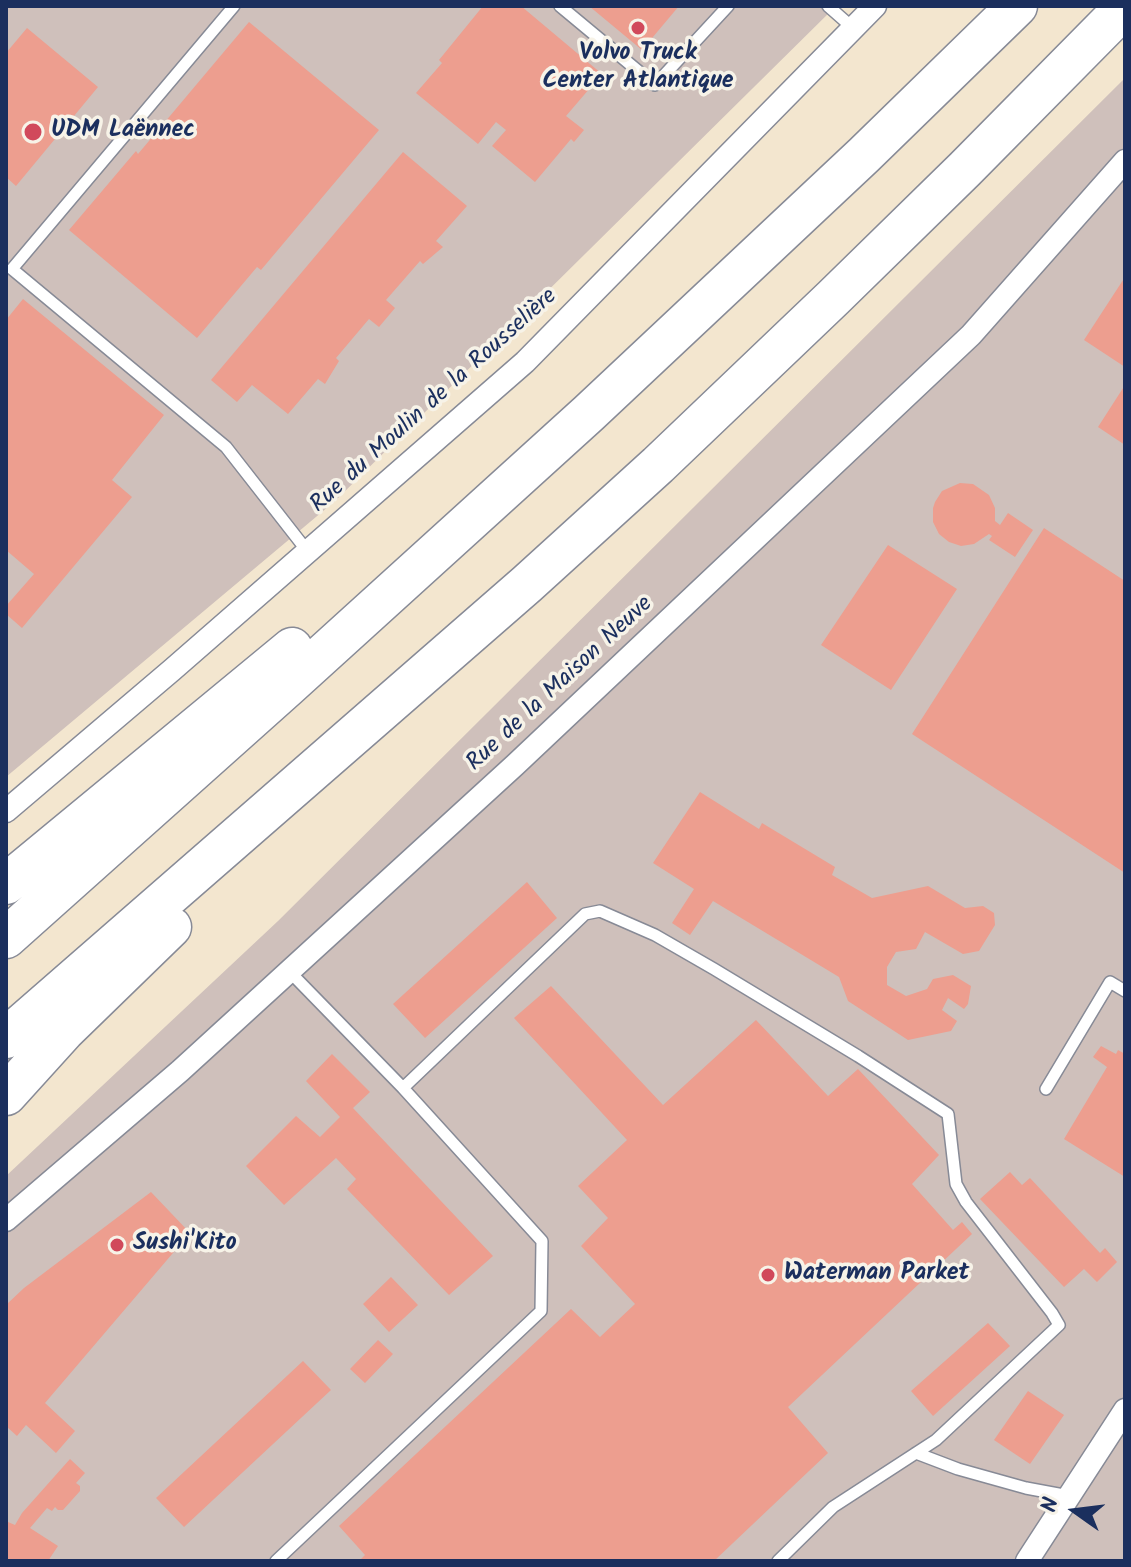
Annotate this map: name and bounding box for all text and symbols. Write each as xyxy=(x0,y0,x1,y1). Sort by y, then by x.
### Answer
marker: Volvo Truck Center Atlantique xyxy=(629,19,647,37)
place label: Volvo Truck Center Atlantique xyxy=(542,41,734,97)
place label: UDM Laënnec xyxy=(51,118,195,146)
marker: UDM Laënnec xyxy=(22,121,44,143)
street label: Rue du Moulin de la Rousselière xyxy=(306,284,564,520)
street label: Rue de la Maison Neuve xyxy=(462,591,660,779)
place label: Sushi'Kito xyxy=(133,1231,237,1259)
marker: Sushi'Kito xyxy=(108,1236,126,1254)
place label: Waterman Parket xyxy=(784,1261,969,1289)
marker: Waterman Parket xyxy=(759,1266,777,1284)
north arrow xyxy=(1035,1471,1115,1551)
text: N xyxy=(1033,1494,1070,1516)

